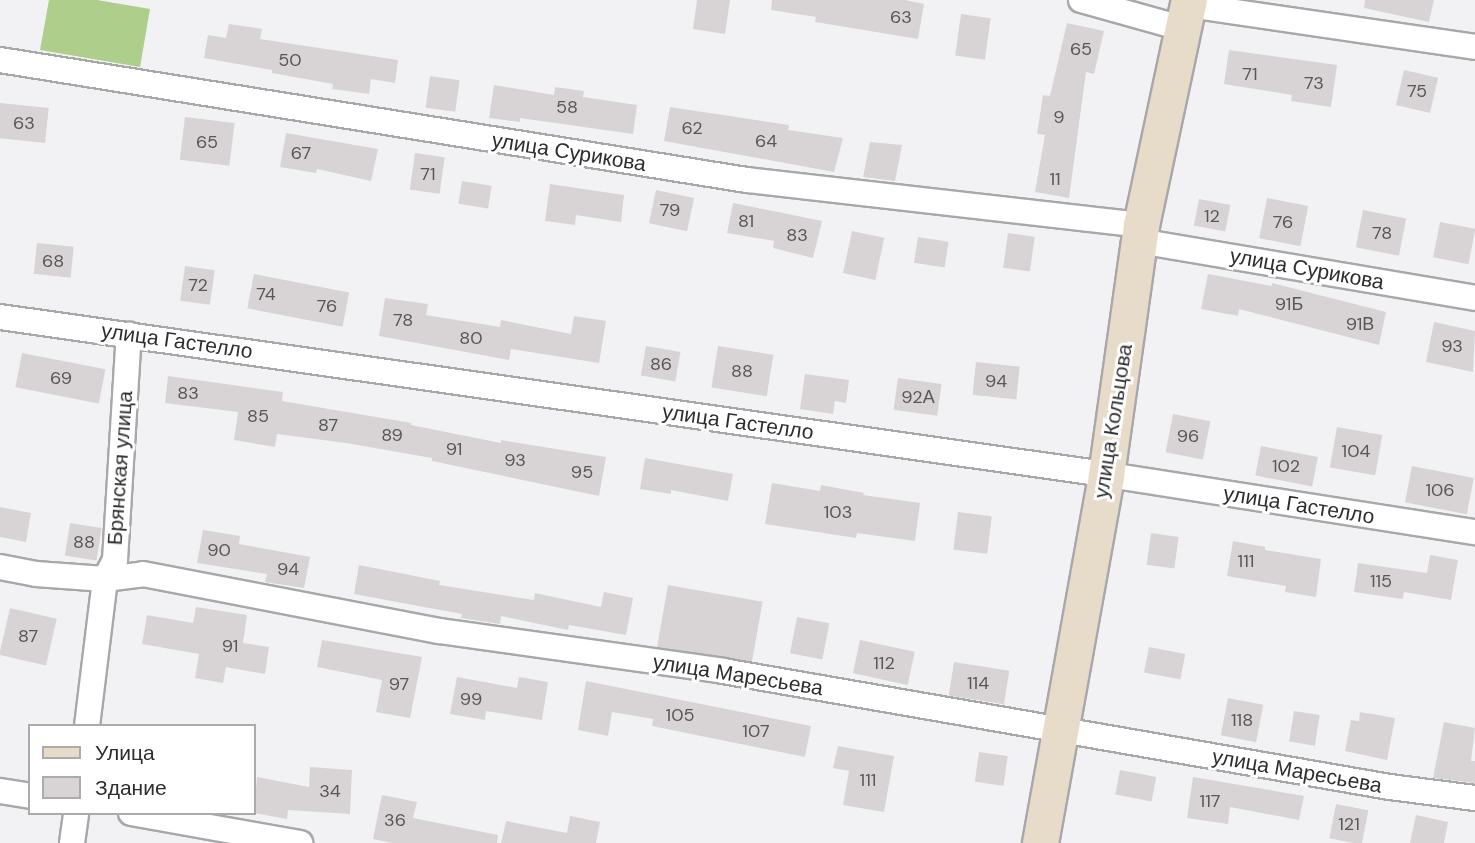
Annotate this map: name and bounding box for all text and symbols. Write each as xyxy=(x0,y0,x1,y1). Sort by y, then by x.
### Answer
house number: 63 xyxy=(890,6,912,28)
house number: 65 xyxy=(1070,38,1092,60)
house number: 50 xyxy=(278,49,302,71)
house number: 71 xyxy=(1242,63,1258,85)
house number: 73 xyxy=(1304,72,1324,94)
house number: 75 xyxy=(1407,80,1427,102)
house number: 58 xyxy=(556,96,578,118)
house number: 9 xyxy=(1053,106,1065,128)
house number: 63 xyxy=(13,112,35,134)
house number: 62 xyxy=(681,117,703,139)
street label: улица Сурикова xyxy=(490,127,648,177)
house number: 64 xyxy=(755,130,777,152)
house number: 65 xyxy=(196,131,218,153)
house number: 67 xyxy=(291,142,311,164)
house number: 71 xyxy=(420,163,436,185)
house number: 11 xyxy=(1049,168,1061,190)
house number: 79 xyxy=(660,199,680,221)
house number: 12 xyxy=(1204,205,1220,227)
house number: 81 xyxy=(738,210,754,232)
house number: 76 xyxy=(1273,211,1293,233)
house number: 78 xyxy=(1372,222,1392,244)
house number: 83 xyxy=(786,224,808,246)
street label: улица Сурикова xyxy=(1228,243,1386,295)
house number: 68 xyxy=(42,250,64,272)
house number: 72 xyxy=(188,274,208,296)
house number: 74 xyxy=(256,283,276,305)
house number: 91Б xyxy=(1275,293,1303,315)
house number: 76 xyxy=(317,295,337,317)
house number: 78 xyxy=(393,309,413,331)
house number: 91В xyxy=(1346,313,1374,335)
street label: улица Гастелло xyxy=(100,318,254,364)
house number: 80 xyxy=(459,327,483,349)
house number: 93 xyxy=(1441,335,1463,357)
street label: улица Кольцова xyxy=(1088,342,1138,500)
house number: 86 xyxy=(650,353,672,375)
house number: 88 xyxy=(731,360,753,382)
house number: 69 xyxy=(50,367,72,389)
house number: 94 xyxy=(985,370,1007,392)
house number: 83 xyxy=(177,382,199,404)
house number: 92А xyxy=(901,386,935,408)
street label: Брянская улица xyxy=(102,390,138,546)
street label: улица Гастелло xyxy=(661,399,815,445)
house number: 85 xyxy=(247,405,269,427)
house number: 87 xyxy=(318,414,338,436)
house number: 89 xyxy=(381,424,403,446)
house number: 96 xyxy=(1177,425,1199,447)
house number: 91 xyxy=(446,438,462,460)
house number: 104 xyxy=(1342,440,1370,462)
house number: 93 xyxy=(504,449,526,471)
house number: 102 xyxy=(1272,455,1300,477)
house number: 95 xyxy=(571,461,593,483)
house number: 106 xyxy=(1425,479,1455,501)
street label: улица Гастелло xyxy=(1222,481,1376,529)
house number: 103 xyxy=(824,501,852,523)
house number: 88 xyxy=(73,531,95,553)
house number: 90 xyxy=(207,539,231,561)
house number: 111 xyxy=(1238,550,1254,572)
house number: 94 xyxy=(277,558,299,580)
house number: 115 xyxy=(1370,570,1392,592)
house number: 87 xyxy=(18,625,38,647)
house number: 91 xyxy=(222,635,238,657)
street label: улица Маресьева xyxy=(651,649,825,701)
house number: 112 xyxy=(873,652,895,674)
house number: 114 xyxy=(967,672,989,694)
house number: 97 xyxy=(389,673,409,695)
house number: 99 xyxy=(460,688,482,710)
house number: 105 xyxy=(666,704,694,726)
house number: 118 xyxy=(1231,709,1253,731)
house number: 107 xyxy=(742,720,770,742)
legend xyxy=(28,724,256,815)
text: Улица xyxy=(95,739,155,767)
street label: улица Маресьева xyxy=(1210,744,1384,798)
house number: 111 xyxy=(860,769,876,791)
text: Здание xyxy=(95,774,167,802)
house number: 34 xyxy=(319,780,341,802)
house number: 117 xyxy=(1200,790,1220,812)
house number: 36 xyxy=(384,809,406,831)
house number: 121 xyxy=(1338,813,1360,835)

